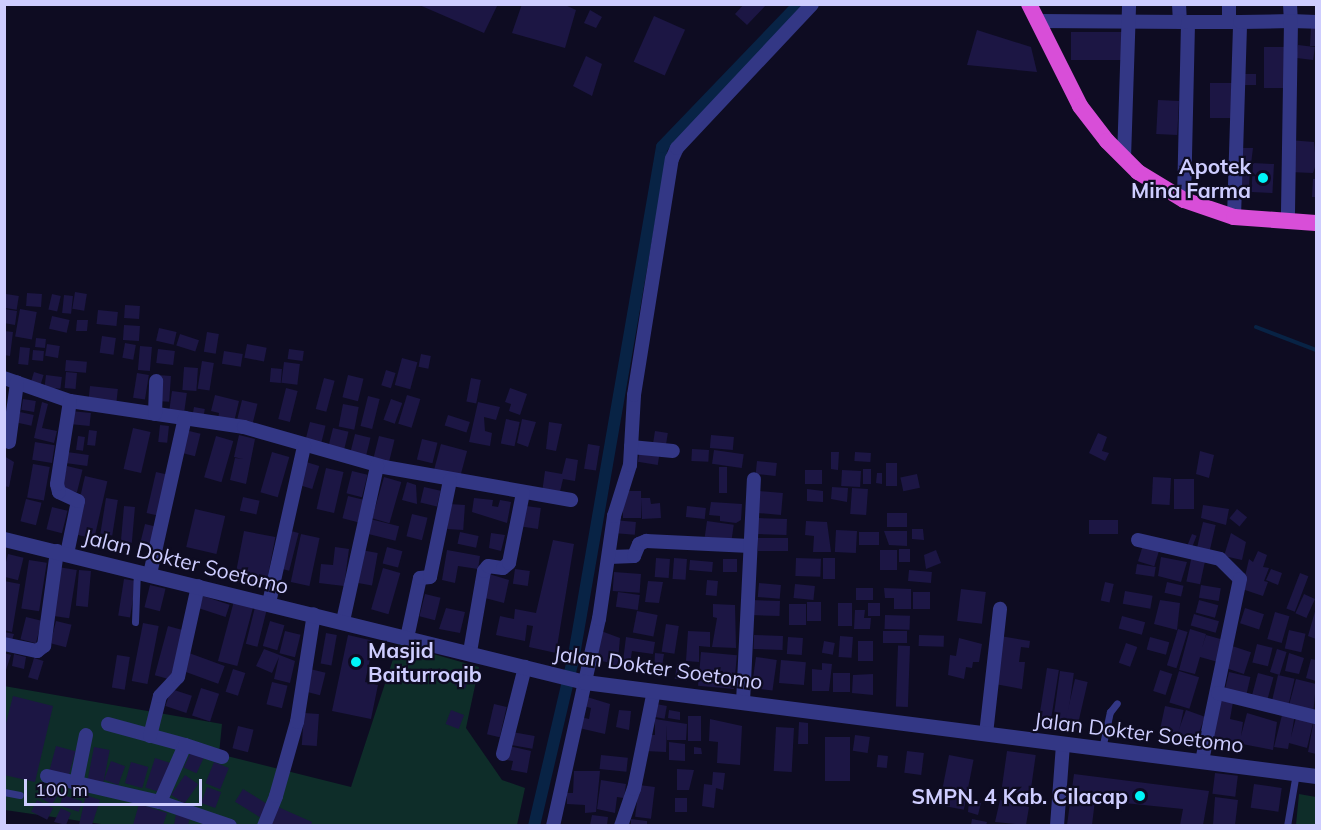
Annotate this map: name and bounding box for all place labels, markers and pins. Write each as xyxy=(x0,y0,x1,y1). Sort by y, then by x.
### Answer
place label: Apotek Mina Farma xyxy=(1131,153,1251,203)
marker: Apotek Mina Farma xyxy=(1256,171,1270,185)
place label: Masjid Baiturroqib xyxy=(368,637,482,687)
marker: Masjid Baiturroqib xyxy=(349,655,363,669)
place label: SMPN. 4 Kab. Cilacap xyxy=(911,783,1128,809)
marker: SMPN. 4 Kab. Cilacap xyxy=(1133,789,1147,803)

